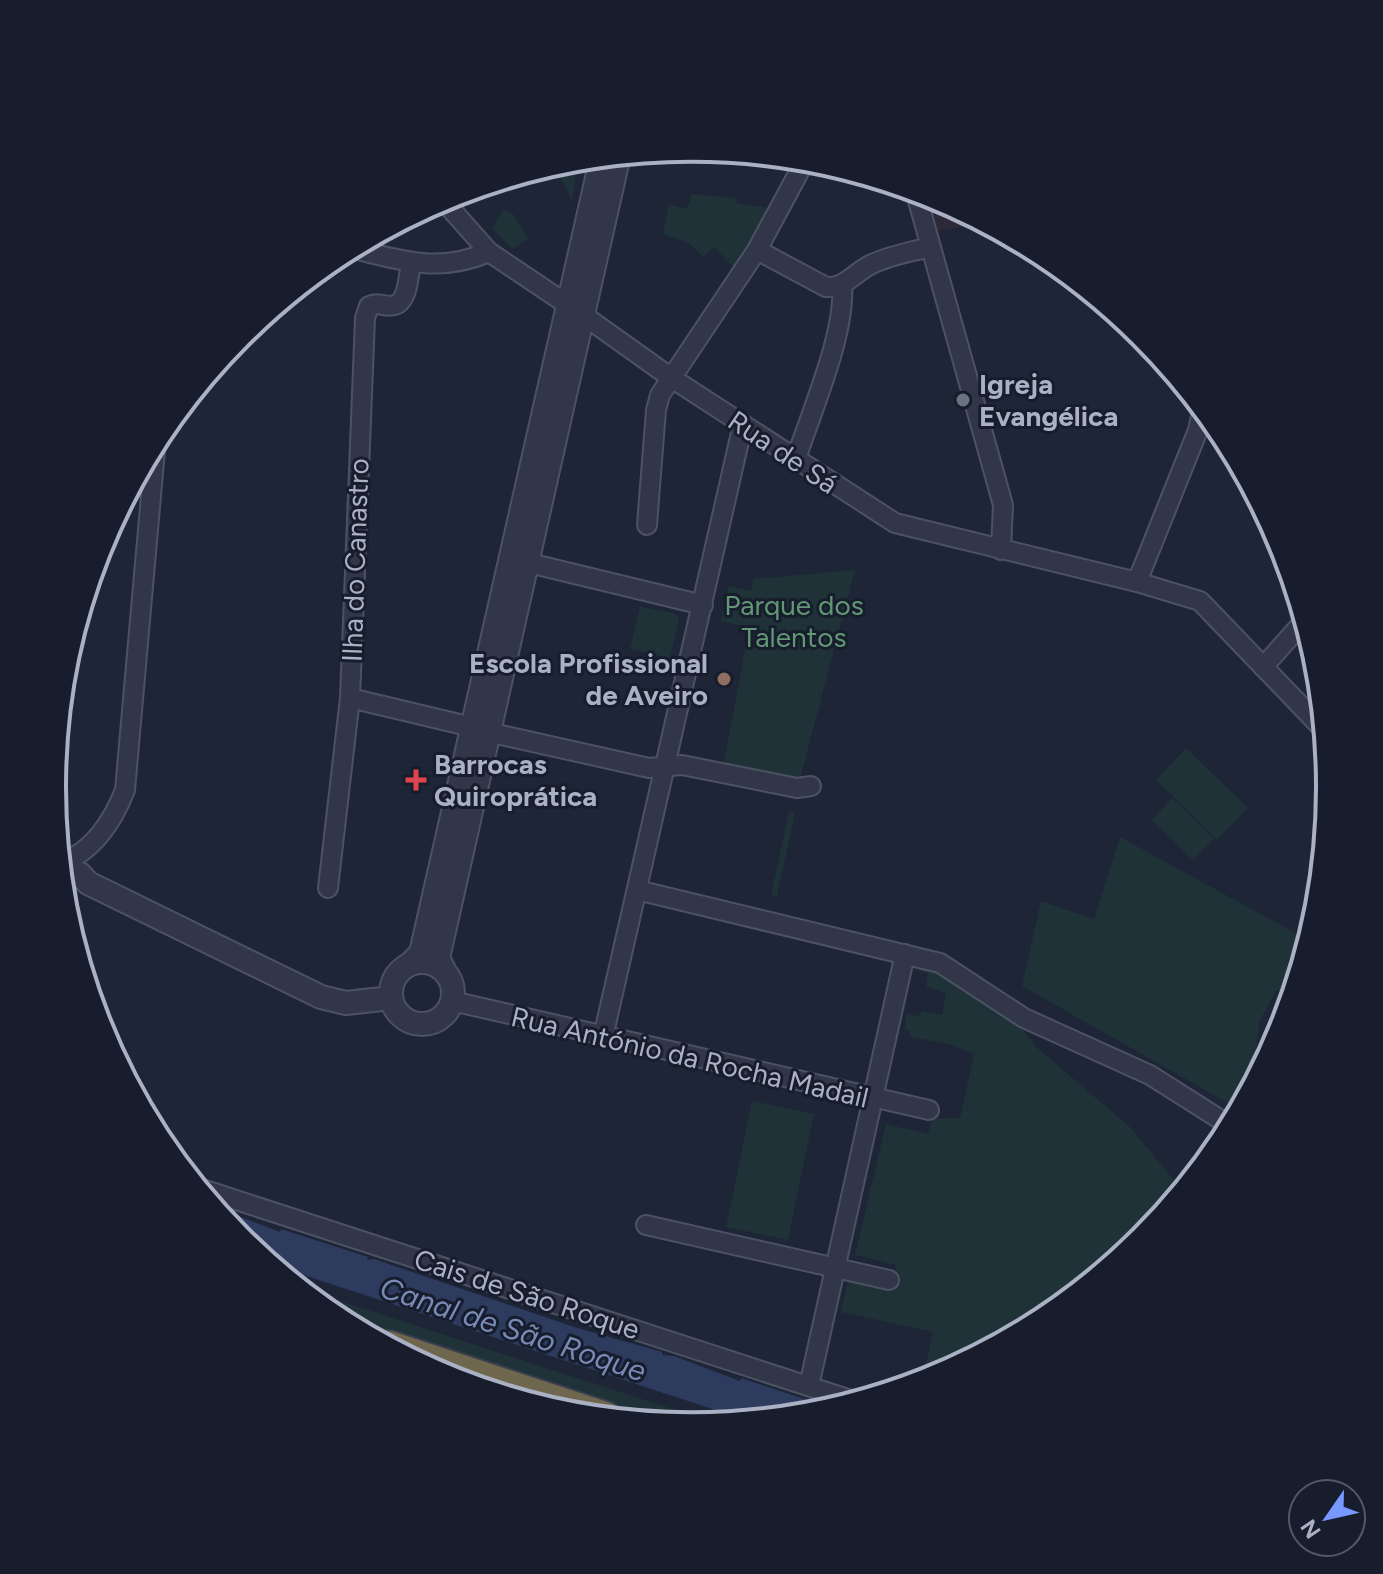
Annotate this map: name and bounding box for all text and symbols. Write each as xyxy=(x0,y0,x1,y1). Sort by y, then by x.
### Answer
place label: Igreja Evangélica xyxy=(979,367,1118,433)
marker: Igreja Evangélica xyxy=(954,391,972,409)
street label: Rua de Sá xyxy=(722,403,844,501)
street label: Ilha do Canastro xyxy=(334,458,376,662)
park label: Parque dos Talentos xyxy=(724,588,864,654)
place label: Escola Profissional de Aveiro xyxy=(469,646,708,712)
marker: Escola Profissional de Aveiro xyxy=(715,670,733,688)
place label: Barrocas Quiroprática xyxy=(434,747,597,813)
marker: Barrocas Quiroprática xyxy=(405,769,427,791)
street label: Rua António da Rocha Madail xyxy=(508,999,872,1115)
street label: Cais de São Roque xyxy=(410,1242,644,1346)
water label: Canal de São Roque xyxy=(376,1269,650,1389)
north arrow xyxy=(1287,1478,1367,1558)
text: N xyxy=(1295,1514,1327,1544)

